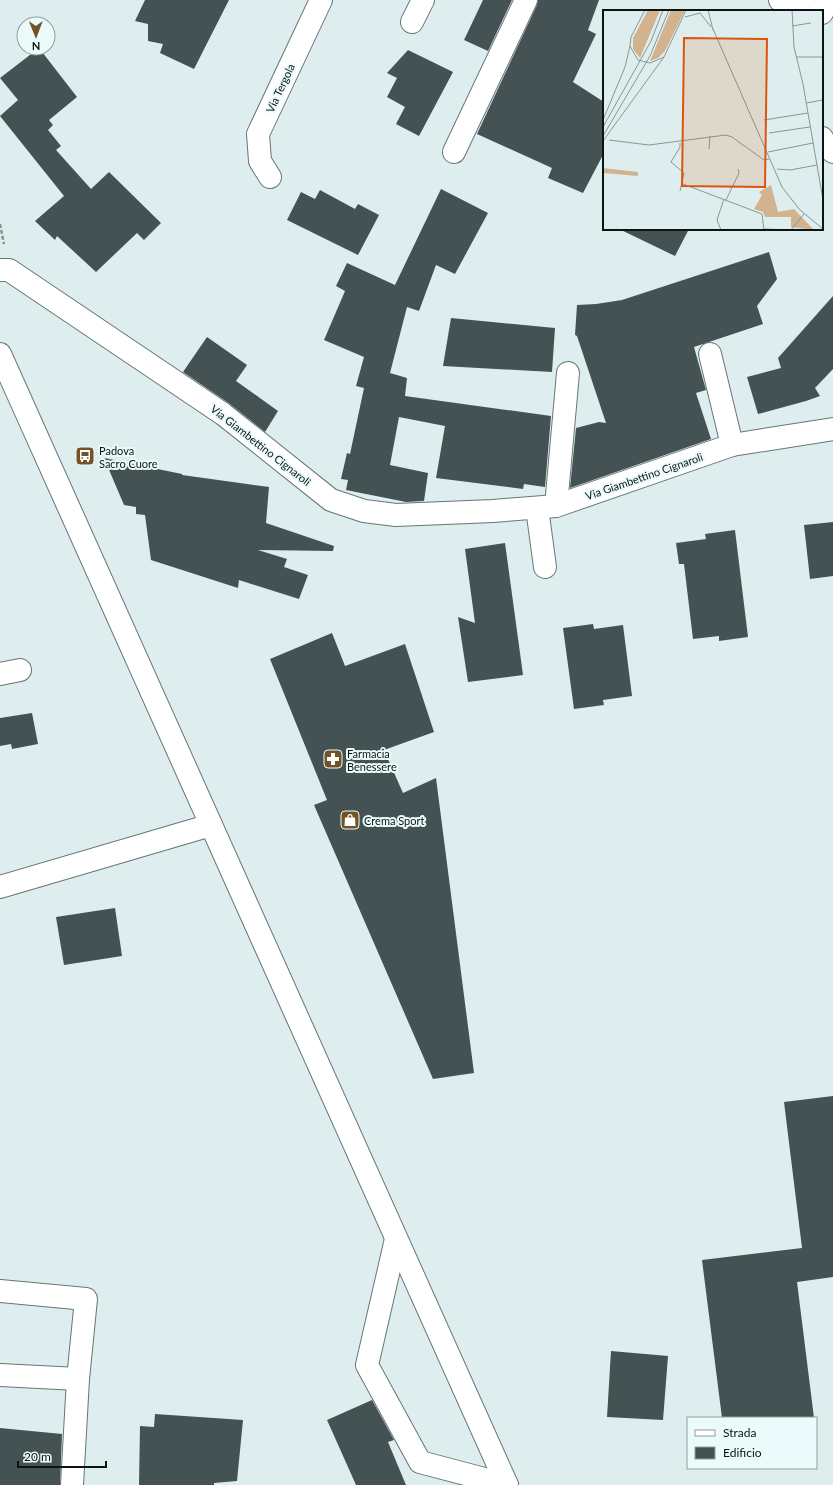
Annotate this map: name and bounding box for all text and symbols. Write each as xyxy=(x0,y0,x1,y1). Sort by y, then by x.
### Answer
inset map xyxy=(603,10,823,230)
north arrow xyxy=(16,16,56,56)
text: N xyxy=(32,40,41,53)
street label: Via Tergola xyxy=(263,61,297,115)
street label: Via Giambettino Cignaroli xyxy=(208,402,314,488)
place label: Padova Sacro Cuore xyxy=(99,444,158,470)
bus stop icon: Padova Sacro Cuore xyxy=(74,445,96,467)
street label: Via Giambettino Cignaroli xyxy=(584,450,705,502)
place label: Farmacia Benessere xyxy=(347,747,397,773)
pharmacy icon: Farmacia Benessere xyxy=(322,748,344,770)
shop icon: Crema Sport xyxy=(339,809,361,831)
place label: Crema Sport xyxy=(364,814,424,827)
legend xyxy=(687,1417,817,1469)
text: Strada xyxy=(723,1425,756,1440)
scale bar xyxy=(18,1443,106,1469)
text: Edificio xyxy=(723,1445,762,1460)
text: 20 m xyxy=(24,1449,51,1464)

